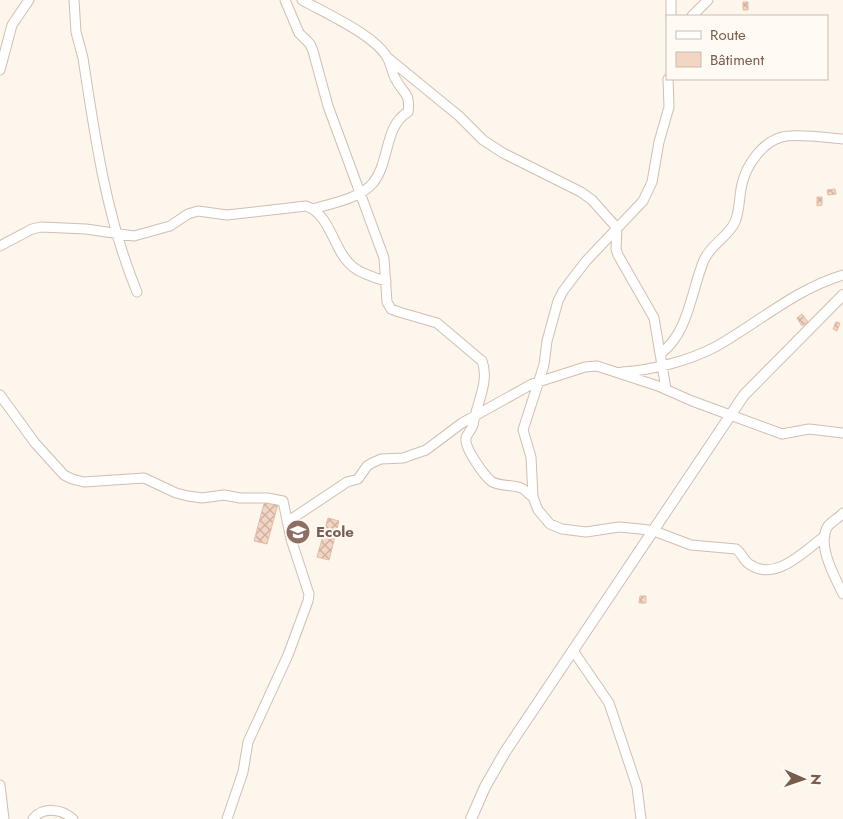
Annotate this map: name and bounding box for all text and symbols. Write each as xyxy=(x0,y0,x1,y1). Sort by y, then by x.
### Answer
legend xyxy=(666,15,828,80)
text: Route xyxy=(710,24,746,46)
text: Bâtiment xyxy=(710,49,764,71)
school or university icon: Ecole xyxy=(285,519,311,545)
place label: Ecole xyxy=(316,521,354,543)
north arrow xyxy=(778,754,828,804)
text: N xyxy=(806,774,826,785)

